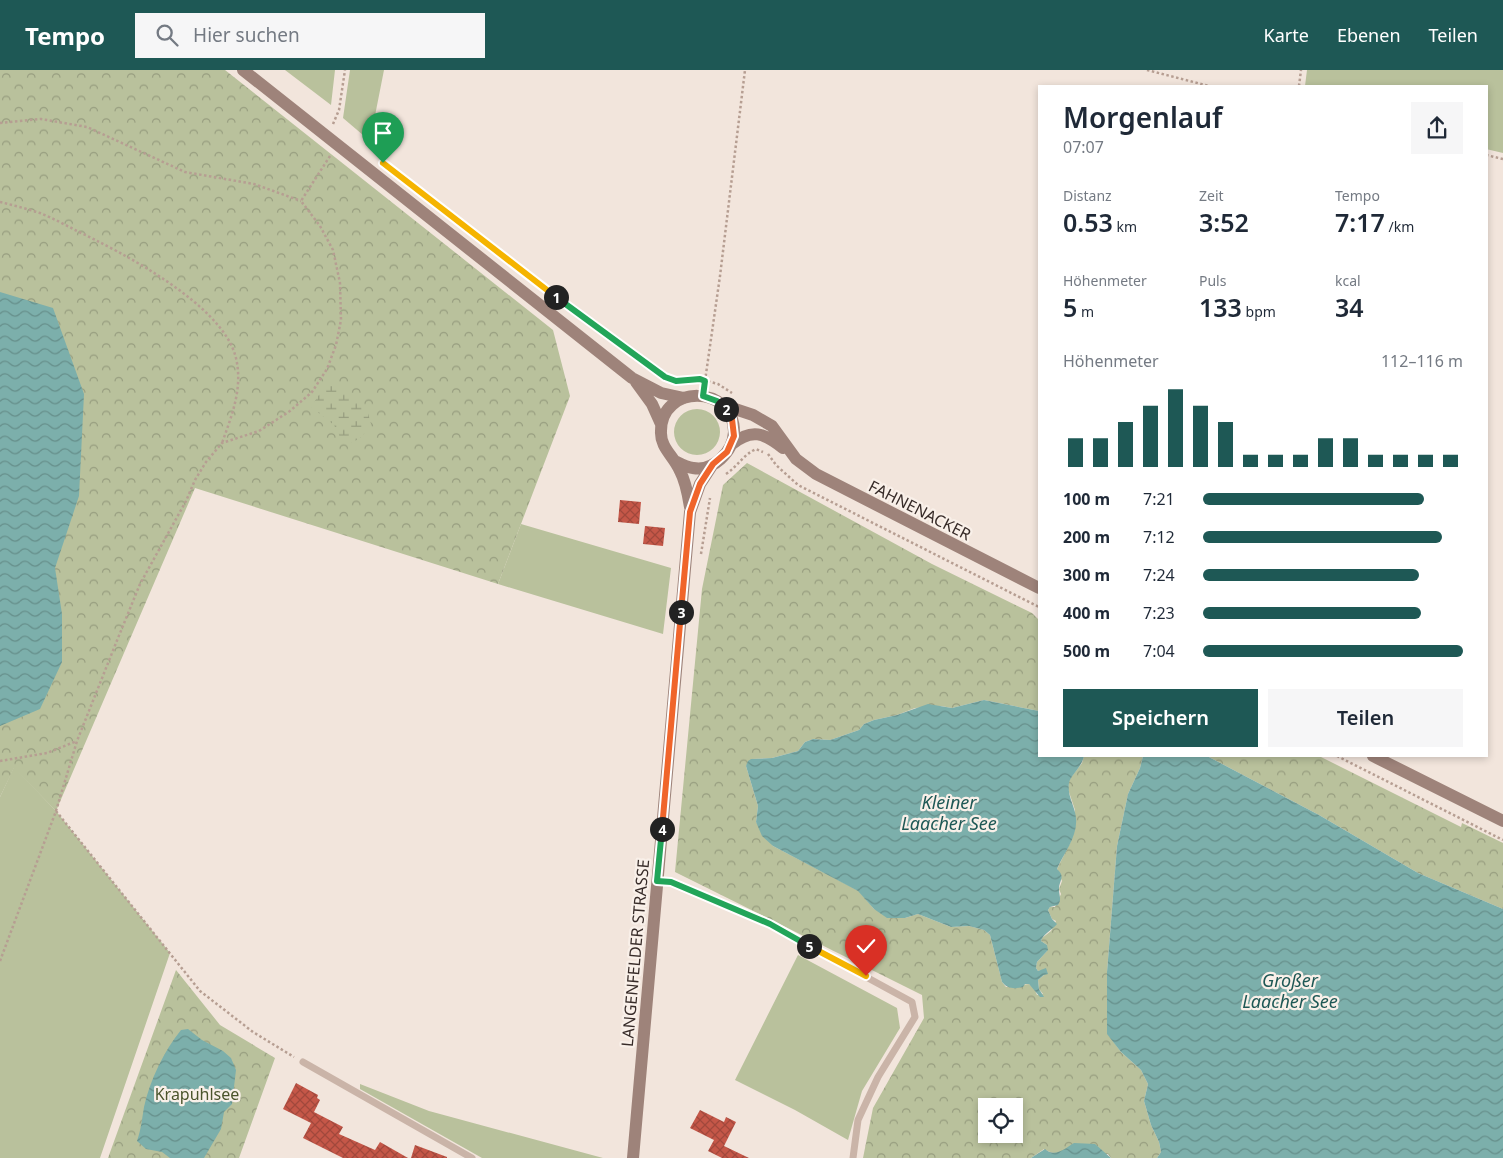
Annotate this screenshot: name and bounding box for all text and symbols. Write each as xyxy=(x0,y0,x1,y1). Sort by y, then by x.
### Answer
search box xyxy=(135,13,485,58)
text: Tempo xyxy=(25,19,105,52)
icon: search xyxy=(153,21,181,49)
text: Hier suchen xyxy=(193,22,300,48)
text: Karte xyxy=(1264,23,1309,47)
text: Ebenen xyxy=(1337,23,1401,47)
text: Teilen xyxy=(1429,23,1478,47)
text: Morgenlauf xyxy=(1063,98,1223,136)
button: share xyxy=(1411,102,1463,154)
pin xyxy=(362,112,404,163)
icon: arrive xyxy=(369,119,397,147)
text: 07:07 xyxy=(1063,136,1104,158)
text: Distanz xyxy=(1063,186,1112,205)
text: Zeit xyxy=(1199,186,1224,205)
text: Tempo xyxy=(1335,186,1380,205)
text: 0.53 xyxy=(1063,205,1113,239)
text: 3:52 xyxy=(1199,205,1249,239)
text: 7:17 xyxy=(1335,205,1385,239)
text: km xyxy=(1113,217,1137,236)
text: /km xyxy=(1385,217,1414,236)
text: Höhenmeter xyxy=(1063,271,1147,290)
text: Puls xyxy=(1199,271,1226,290)
text: kcal xyxy=(1335,271,1361,290)
pin: 1 xyxy=(544,284,568,310)
text: 1 xyxy=(552,288,561,307)
text: 5 xyxy=(1063,290,1077,324)
text: 133 xyxy=(1199,290,1242,324)
text: 34 xyxy=(1335,290,1364,324)
text: m xyxy=(1077,302,1094,321)
text: bpm xyxy=(1242,302,1276,321)
text: Höhenmeter xyxy=(1063,350,1159,372)
text: 112–116 m xyxy=(1381,350,1463,372)
pin: 2 xyxy=(714,396,738,422)
text: 2 xyxy=(722,400,731,419)
street label: FAHNENACKER xyxy=(865,475,975,545)
text: 100 m xyxy=(1063,488,1110,510)
text: 7:21 xyxy=(1143,488,1175,510)
text: 200 m xyxy=(1063,526,1110,548)
text: 7:12 xyxy=(1143,526,1175,548)
text: 300 m xyxy=(1063,564,1110,586)
text: 7:24 xyxy=(1143,564,1175,586)
pin: 3 xyxy=(668,600,694,624)
text: 400 m xyxy=(1063,602,1110,624)
text: 7:23 xyxy=(1143,602,1175,624)
text: 3 xyxy=(677,603,686,622)
text: 500 m xyxy=(1063,640,1110,662)
text: 7:04 xyxy=(1143,640,1175,662)
button: Speichern xyxy=(1063,689,1258,747)
button: Teilen xyxy=(1268,689,1463,747)
water label: Kleiner Laacher See xyxy=(901,790,997,835)
pin: 4 xyxy=(650,816,674,842)
text: 4 xyxy=(658,820,667,839)
street label: LANGENFELDER STRASSE xyxy=(616,858,654,1048)
pin xyxy=(845,925,887,976)
icon: check xyxy=(852,932,880,960)
pin: 5 xyxy=(796,934,822,958)
text: 5 xyxy=(805,937,814,956)
water label: Großer Laacher See xyxy=(1242,968,1338,1013)
park label: Krapuhlsee xyxy=(155,1083,239,1105)
map controls xyxy=(978,1098,1023,1143)
button: locate xyxy=(978,1098,1023,1143)

